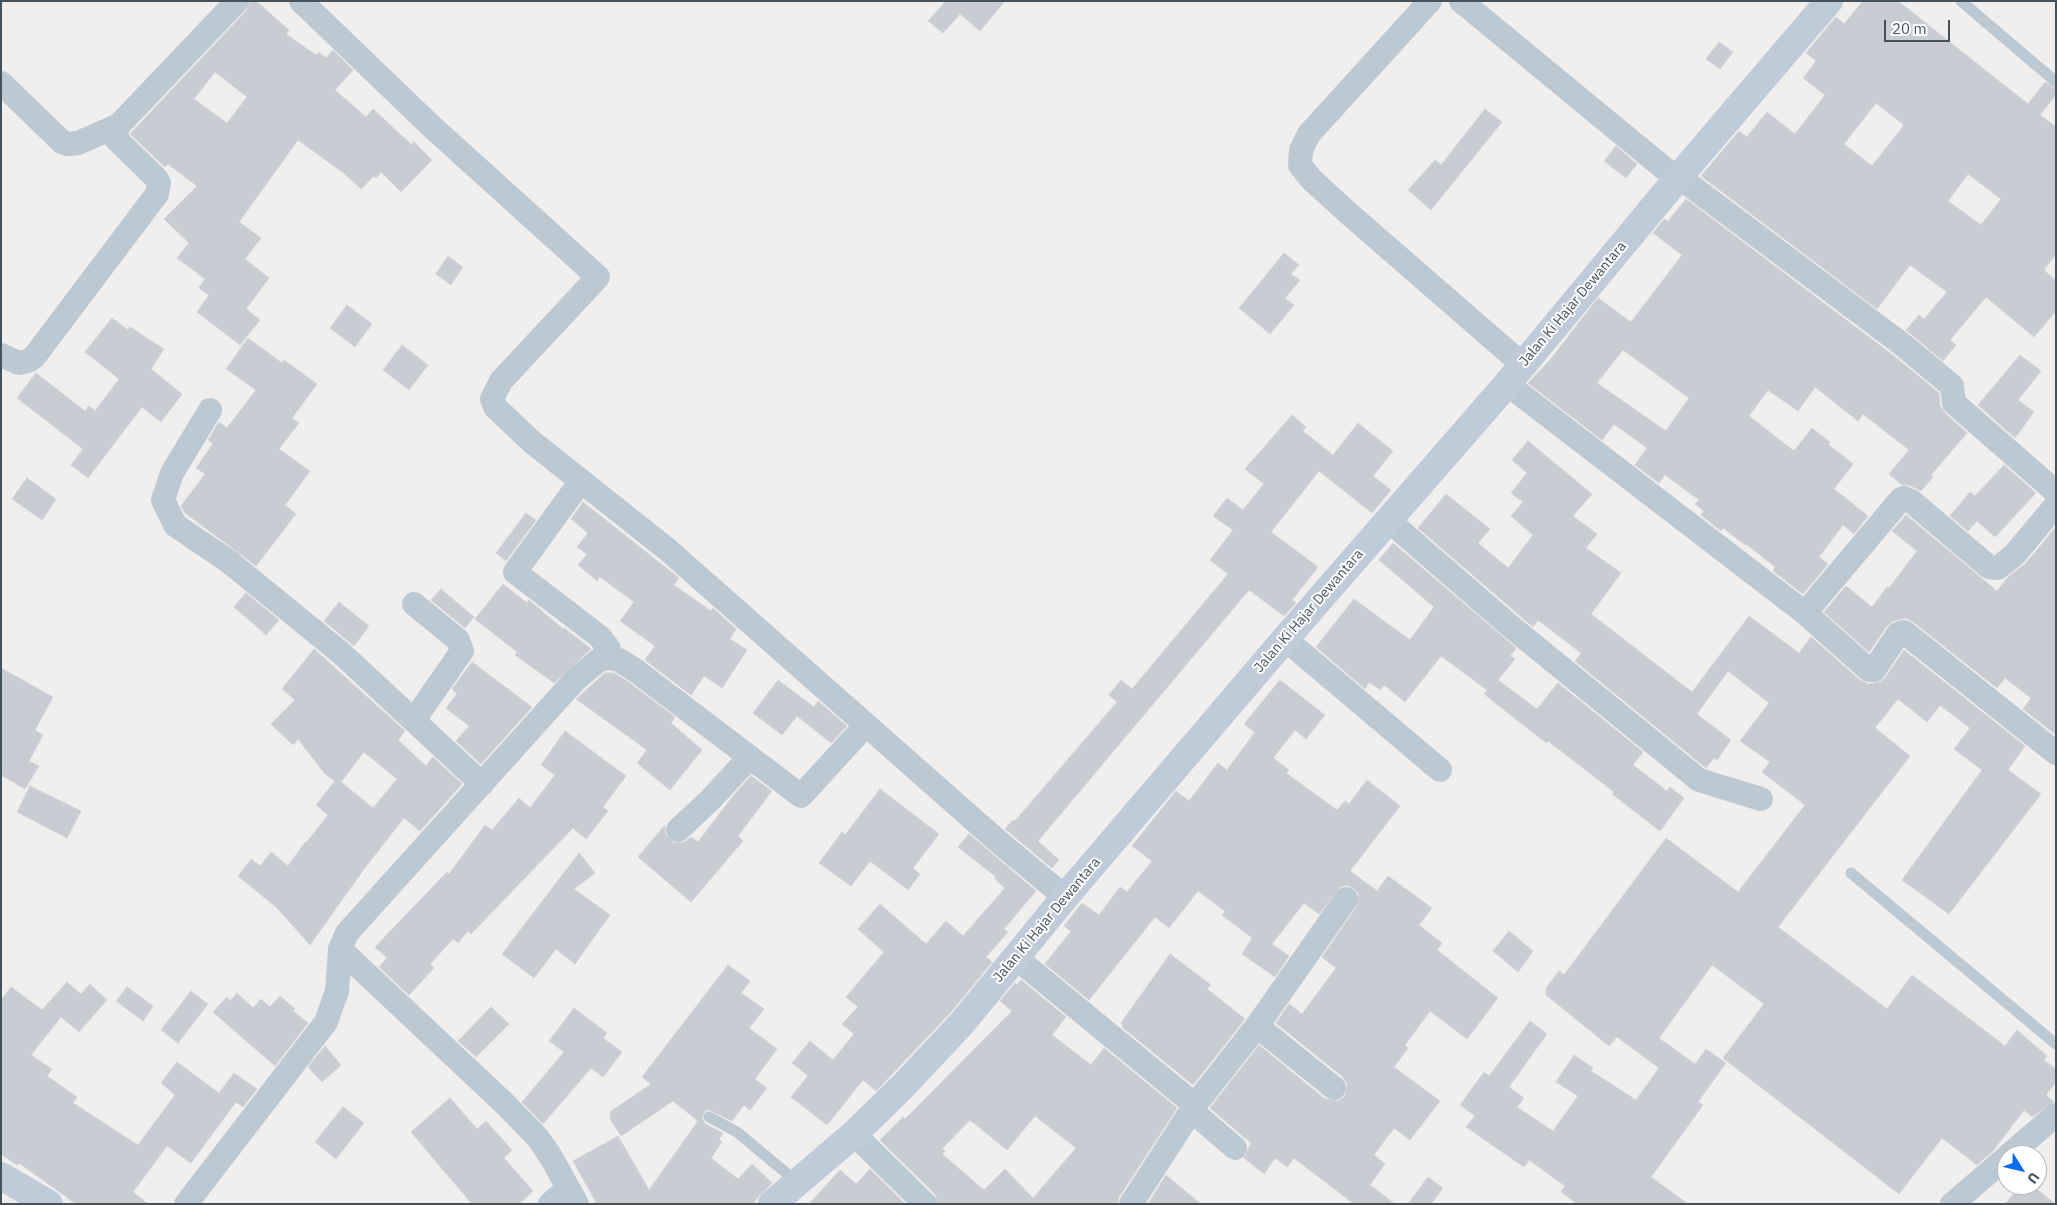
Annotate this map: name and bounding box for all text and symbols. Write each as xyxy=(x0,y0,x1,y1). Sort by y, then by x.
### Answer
scale bar xyxy=(1887,10,1953,42)
text: 20 m xyxy=(1892,19,1927,38)
street label: Jalan Ki Hajar Dewantara xyxy=(1516,238,1630,370)
street label: Jalan Ki Hajar Dewantara xyxy=(1251,546,1367,676)
street label: Jalan Ki Hajar Dewantara xyxy=(990,854,1104,986)
north arrow xyxy=(1997,1145,2047,1195)
text: U xyxy=(2023,1169,2043,1187)

